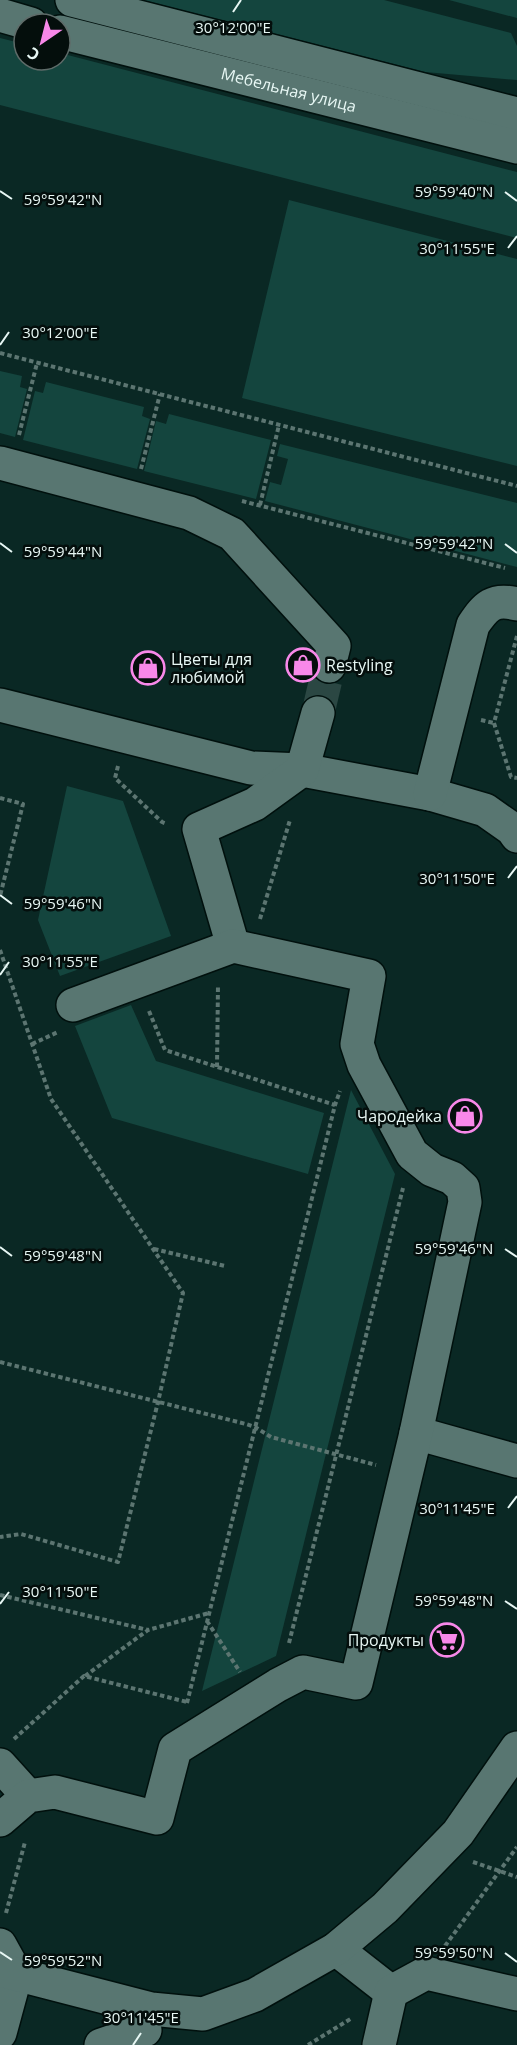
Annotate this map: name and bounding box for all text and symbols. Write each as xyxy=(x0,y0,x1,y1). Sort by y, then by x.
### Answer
north arrow xyxy=(12,12,72,72)
text: 30°12'00"E xyxy=(195,17,271,37)
text: С xyxy=(23,42,44,66)
street label: Мебельная улица xyxy=(219,62,359,117)
text: 59°59'40"N xyxy=(415,181,493,201)
text: 59°59'42"N xyxy=(24,189,102,209)
text: 30°11'55"E xyxy=(419,238,495,258)
text: 30°12'00"E xyxy=(22,322,98,342)
text: 59°59'42"N xyxy=(415,533,493,553)
text: 59°59'44"N xyxy=(24,541,102,561)
shop icon: Restyling xyxy=(285,647,321,683)
place label: Цветы для любимой xyxy=(171,648,252,688)
shop icon: Цветы для любимой xyxy=(130,650,166,686)
place label: Restyling xyxy=(326,654,393,676)
text: 30°11'50"E xyxy=(419,868,495,888)
text: 59°59'46"N xyxy=(24,893,102,913)
text: 30°11'55"E xyxy=(22,951,98,971)
shop icon: Чародейка xyxy=(447,1098,483,1134)
place label: Чародейка xyxy=(357,1105,442,1127)
text: 59°59'46"N xyxy=(415,1238,493,1258)
text: 59°59'48"N xyxy=(24,1245,102,1265)
text: 30°11'45"E xyxy=(419,1498,495,1518)
text: 30°11'50"E xyxy=(22,1581,98,1601)
text: 59°59'48"N xyxy=(415,1590,493,1610)
supermarket icon: Продукты xyxy=(429,1622,465,1658)
place label: Продукты xyxy=(348,1629,424,1651)
text: 59°59'50"N xyxy=(415,1942,493,1962)
text: 59°59'52"N xyxy=(24,1950,102,1970)
text: 30°11'45"E xyxy=(103,2007,179,2027)

